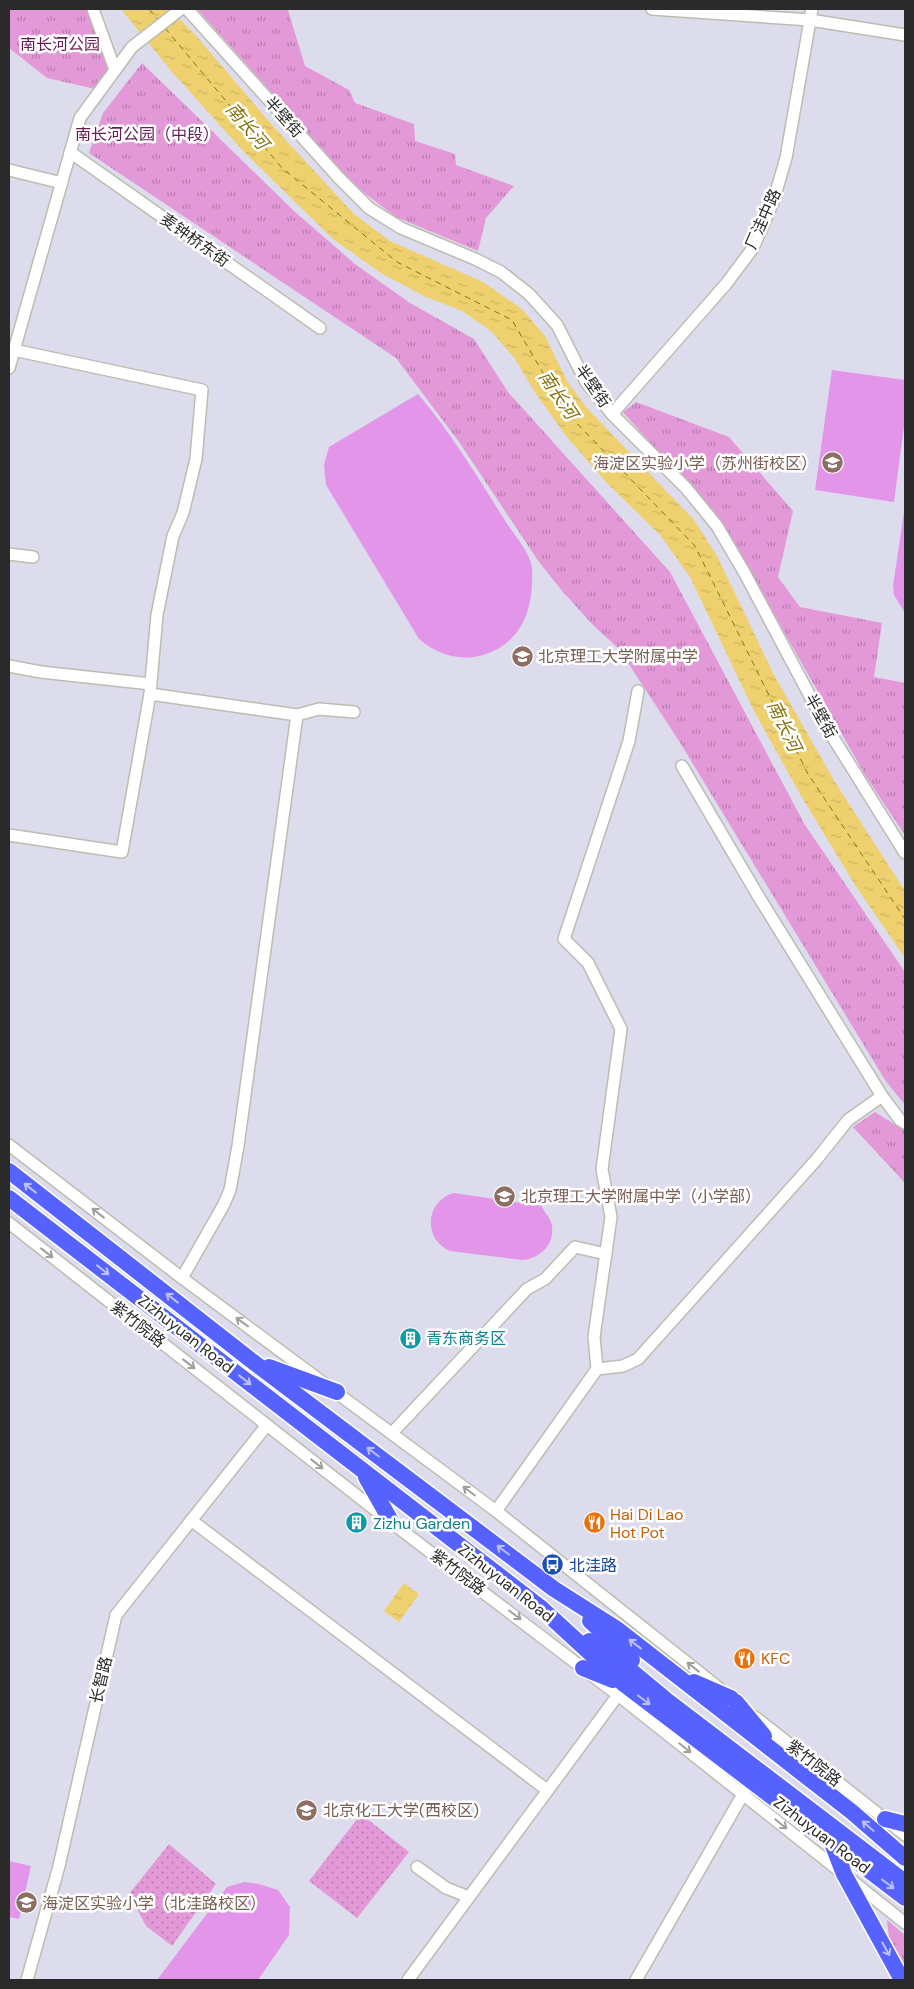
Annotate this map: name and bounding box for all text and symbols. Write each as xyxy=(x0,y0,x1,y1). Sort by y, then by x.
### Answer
park label: 南长河公园 xyxy=(20,34,100,55)
street label: 半壁街 xyxy=(260,92,308,142)
water label: 南长河 xyxy=(220,98,275,157)
park label: 南长河公园（中段） xyxy=(75,124,219,145)
street label: 厂洼中路 xyxy=(740,185,786,253)
street label: 麦钟桥东街 xyxy=(156,208,234,272)
street label: 半壁街 xyxy=(571,360,615,412)
water label: 南长河 xyxy=(533,366,585,427)
school or university icon: 海淀区实验小学（苏州街校区） xyxy=(821,451,845,475)
place label: 海淀区实验小学（苏州街校区） xyxy=(593,453,817,474)
school or university icon: 北京理工大学附属中学 xyxy=(510,644,534,668)
place label: 北京理工大学附属中学 xyxy=(538,646,698,667)
street label: 半壁街 xyxy=(800,690,842,742)
water label: 南长河 xyxy=(761,696,808,758)
one-way arrow xyxy=(23,1183,37,1193)
school or university icon: 北京理工大学附属中学（小学部） xyxy=(493,1184,517,1208)
place label: 北京理工大学附属中学（小学部） xyxy=(521,1186,761,1207)
one-way arrow xyxy=(92,1208,105,1219)
one-way arrow xyxy=(40,1247,53,1258)
one-way arrow xyxy=(96,1265,110,1275)
street label: Zizhuyuan Road xyxy=(134,1290,238,1378)
one-way arrow xyxy=(166,1293,179,1304)
street label: 紫竹院路 xyxy=(106,1296,170,1352)
one-way arrow xyxy=(235,1317,249,1327)
building icon: 青东商务区 xyxy=(398,1326,422,1350)
place label: 青东商务区 xyxy=(426,1328,506,1349)
one-way arrow xyxy=(182,1358,195,1369)
one-way arrow xyxy=(238,1375,252,1385)
one-way arrow xyxy=(366,1447,380,1457)
one-way arrow xyxy=(310,1459,324,1469)
one-way arrow xyxy=(462,1486,476,1496)
place label: Hai Di Lao Hot Pot xyxy=(610,1504,683,1543)
building icon: Zizhu Garden xyxy=(345,1511,369,1535)
restaurant icon: Hai Di Lao Hot Pot xyxy=(582,1511,606,1535)
place label: Zizhu Garden xyxy=(373,1513,470,1534)
street label: Zizhuyuan Road xyxy=(454,1539,558,1627)
street label: 紫竹院路 xyxy=(426,1544,490,1600)
one-way arrow xyxy=(496,1545,510,1555)
bus stop icon: 北洼路 xyxy=(541,1553,565,1577)
place label: 北洼路 xyxy=(569,1555,617,1576)
one-way arrow xyxy=(508,1610,521,1621)
one-way arrow xyxy=(629,1638,642,1649)
restaurant icon: KFC xyxy=(733,1646,757,1670)
place label: KFC xyxy=(761,1648,790,1669)
street label: 长智路 xyxy=(85,1654,117,1706)
one-way arrow xyxy=(687,1662,700,1673)
one-way arrow xyxy=(637,1694,650,1705)
street label: 紫竹院路 xyxy=(782,1735,846,1791)
one-way arrow xyxy=(678,1742,691,1753)
street label: Zizhuyuan Road xyxy=(769,1792,875,1878)
school or university icon: 北京化工大学(西校区) xyxy=(295,1798,319,1822)
place label: 北京化工大学(西校区) xyxy=(323,1800,479,1821)
one-way arrow xyxy=(774,1819,787,1830)
one-way arrow xyxy=(862,1820,875,1832)
one-way arrow xyxy=(881,1879,895,1889)
school or university icon: 海淀区实验小学（北洼路校区） xyxy=(14,1891,38,1915)
place label: 海淀区实验小学（北洼路校区） xyxy=(42,1893,266,1914)
one-way arrow xyxy=(881,1941,891,1955)

